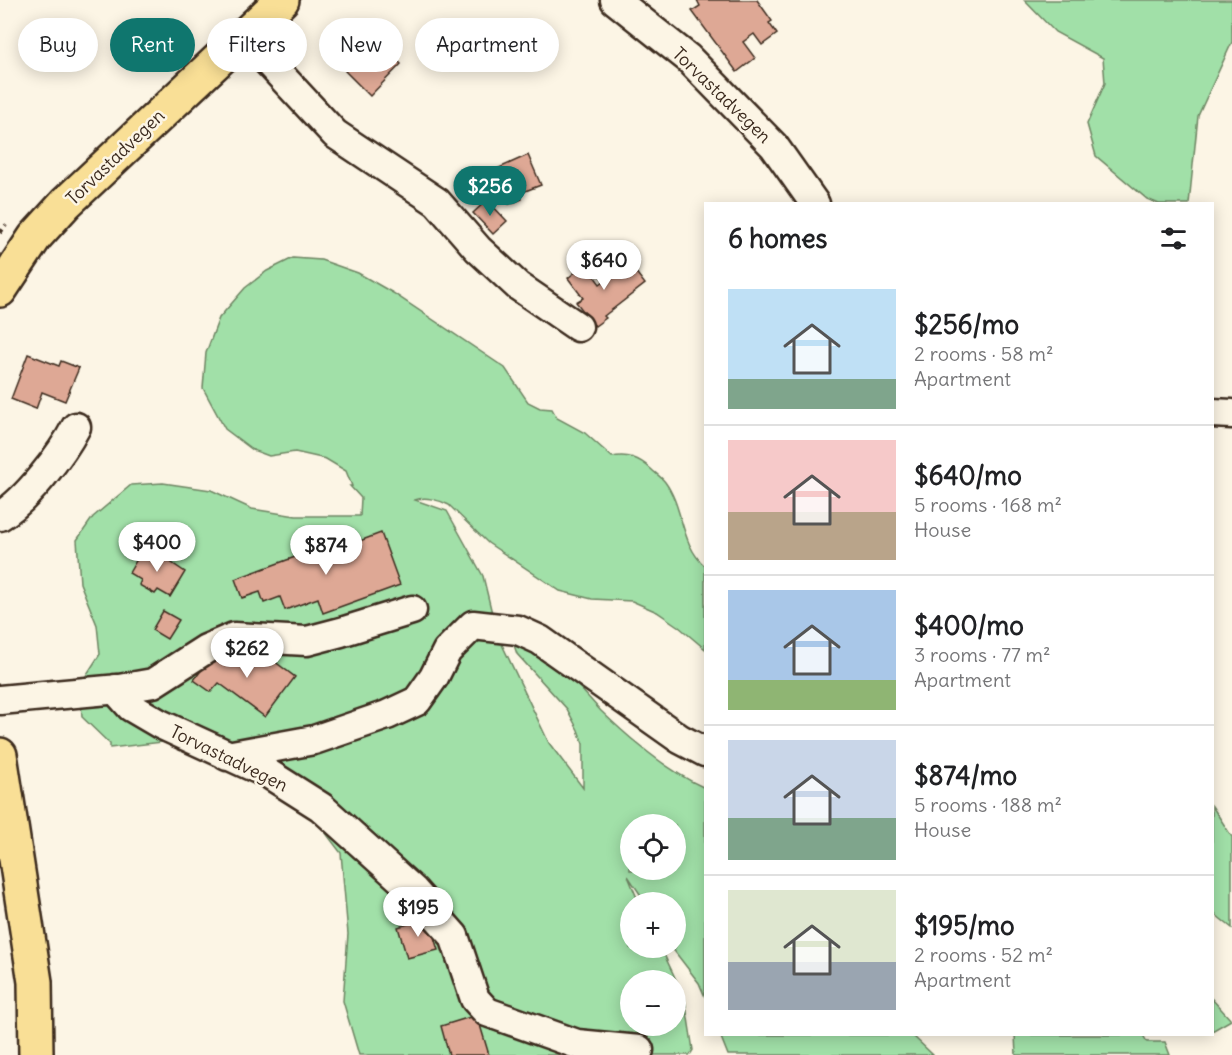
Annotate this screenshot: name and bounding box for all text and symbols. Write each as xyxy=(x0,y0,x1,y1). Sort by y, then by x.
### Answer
chip: Buy xyxy=(18,18,98,72)
chip: Rent xyxy=(110,18,195,72)
chip: Filters xyxy=(207,18,307,72)
chip: New xyxy=(319,18,403,72)
chip: Apartment xyxy=(415,18,559,72)
street label: Torvastadvegen xyxy=(668,42,776,148)
street label: Torvastadvegen xyxy=(61,104,169,210)
pin: $256 xyxy=(454,166,526,217)
text: $256 xyxy=(467,173,513,198)
text: 6 homes xyxy=(728,222,827,255)
icon: filters xyxy=(1157,222,1190,255)
pin: $640 xyxy=(568,240,640,291)
text: $640 xyxy=(580,247,628,272)
text: $256/mo xyxy=(914,308,1019,341)
icon: home xyxy=(776,313,848,385)
text: 2 rooms · 58 m² xyxy=(914,341,1054,366)
text: Apartment xyxy=(914,366,1011,391)
text: $640/mo xyxy=(914,459,1022,492)
icon: home xyxy=(776,464,848,536)
text: 5 rooms · 168 m² xyxy=(914,492,1062,517)
text: House xyxy=(914,517,971,542)
pin: $400 xyxy=(121,522,193,573)
pin: $874 xyxy=(290,525,362,576)
text: $400 xyxy=(133,529,181,554)
text: $874 xyxy=(304,532,348,557)
text: $400/mo xyxy=(914,609,1024,642)
icon: home xyxy=(776,614,848,686)
pin: $262 xyxy=(211,628,283,679)
text: $262 xyxy=(225,635,269,660)
text: 3 rooms · 77 m² xyxy=(914,642,1051,667)
text: Apartment xyxy=(914,667,1011,692)
street label: Torvastadvegen xyxy=(166,720,292,796)
text: $874/mo xyxy=(914,759,1017,792)
icon: home xyxy=(776,764,848,836)
text: 5 rooms · 188 m² xyxy=(914,792,1062,817)
map controls xyxy=(620,814,686,1036)
button: locate xyxy=(620,814,686,880)
text: House xyxy=(914,817,971,842)
pin: $195 xyxy=(382,887,454,938)
button: + xyxy=(620,892,686,958)
text: $195 xyxy=(397,894,439,919)
text: $195/mo xyxy=(914,909,1015,942)
icon: home xyxy=(776,914,848,986)
text: 2 rooms · 52 m² xyxy=(914,942,1053,967)
text: Apartment xyxy=(914,967,1011,992)
button: − xyxy=(620,970,686,1036)

